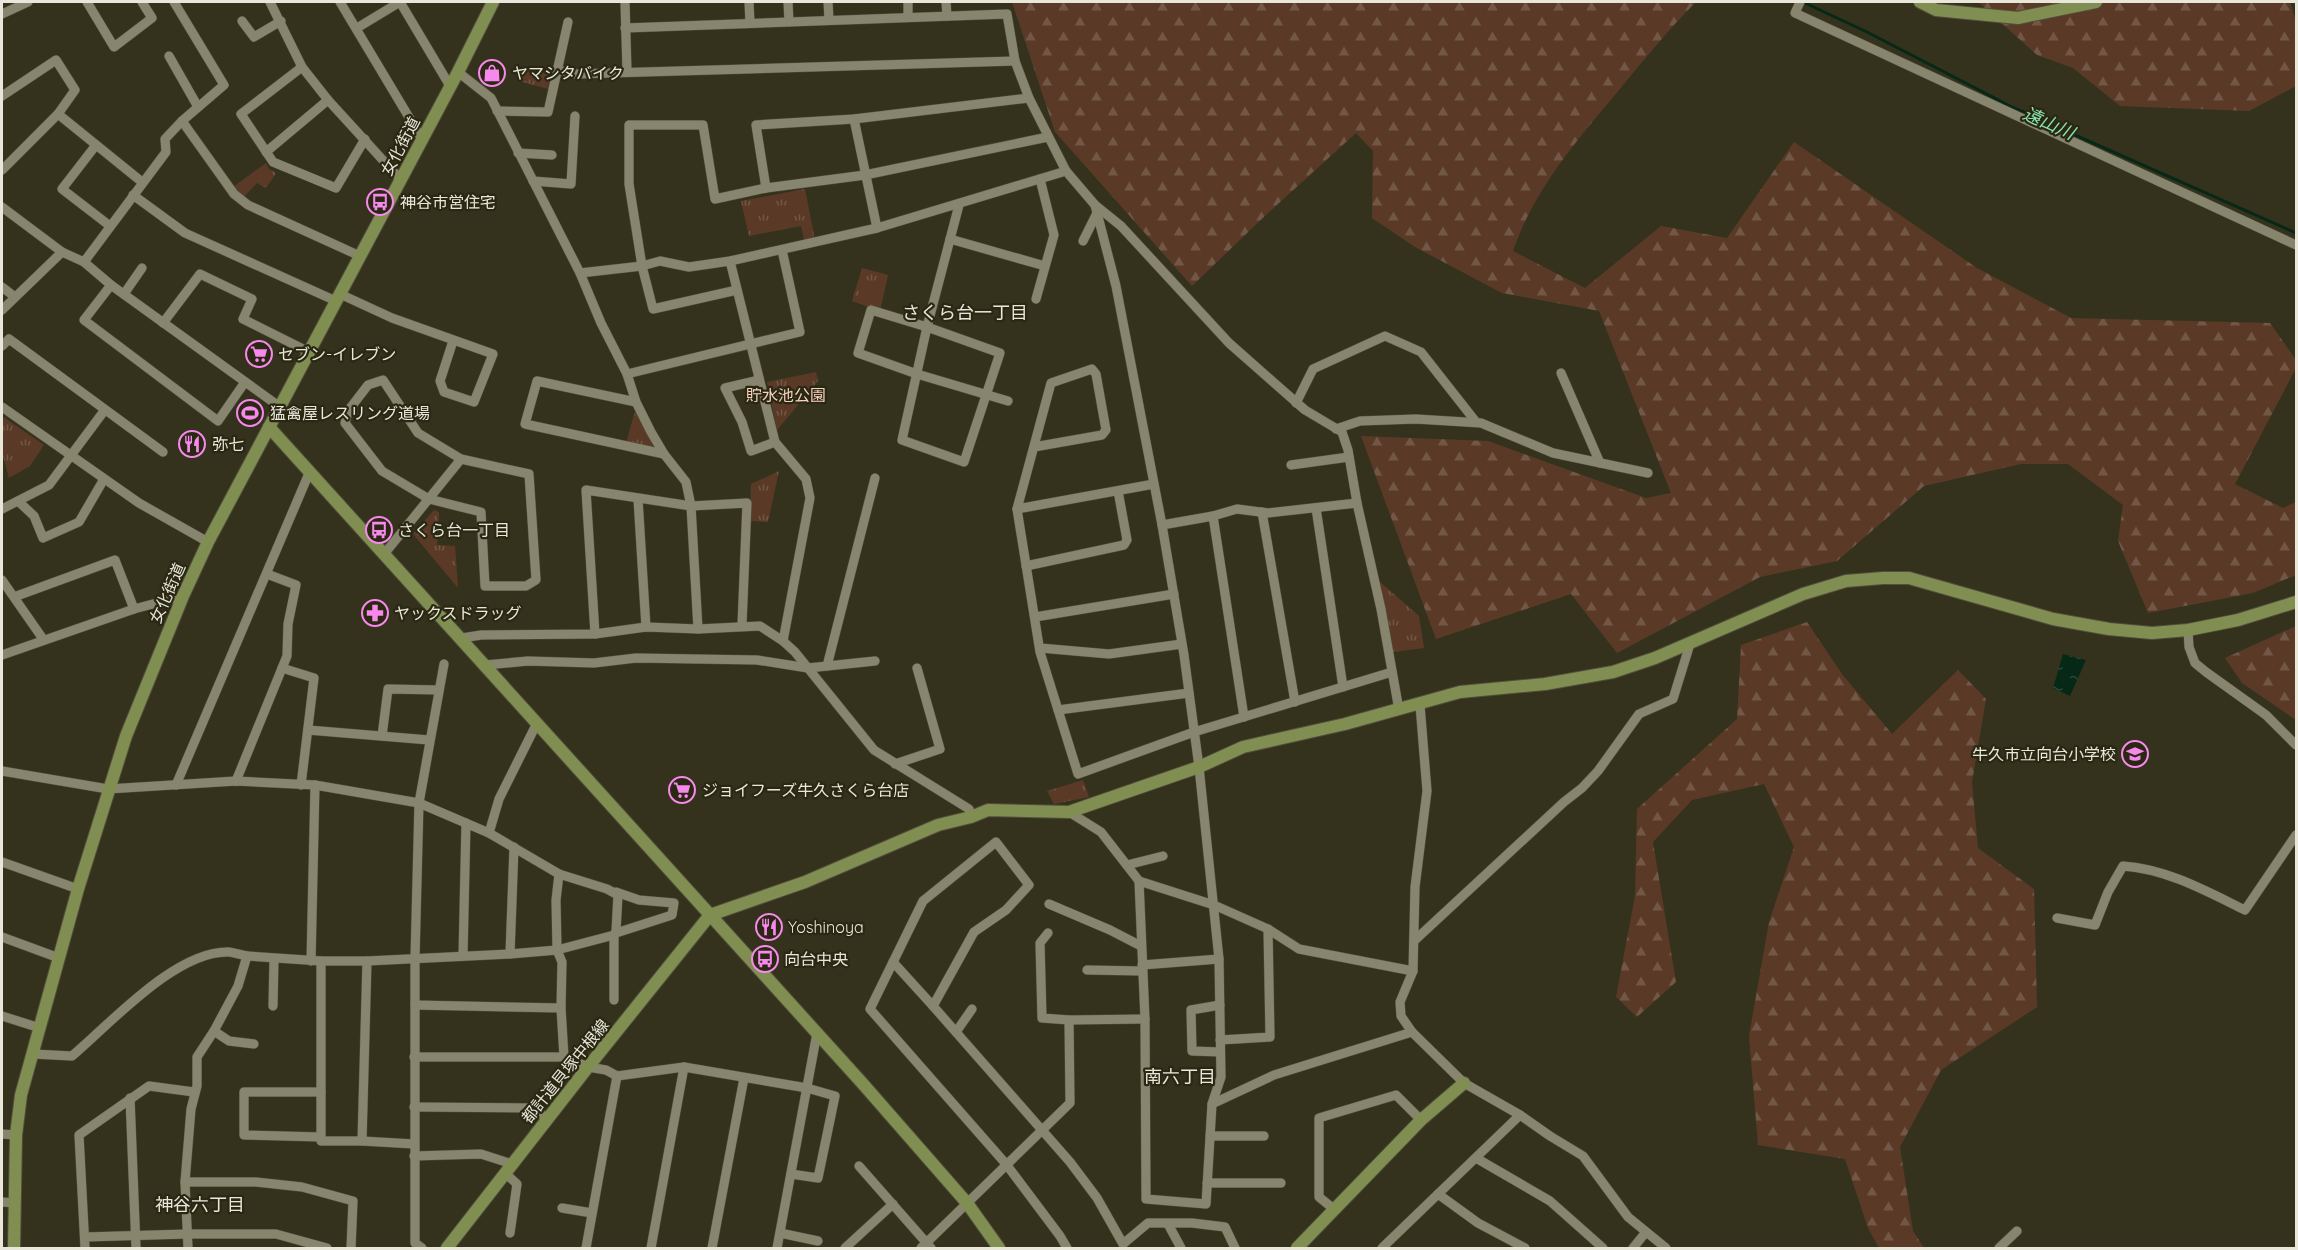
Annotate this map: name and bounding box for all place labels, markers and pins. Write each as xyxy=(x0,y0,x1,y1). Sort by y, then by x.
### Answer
shop icon: ヤマシタバイク xyxy=(477,58,507,88)
place label: ヤマシタバイク xyxy=(512,63,624,83)
bus stop icon: 神谷市営住宅 xyxy=(365,187,395,217)
place label: 神谷市営住宅 xyxy=(400,192,496,212)
supermarket icon: セブン-イレブン xyxy=(244,339,274,369)
place label: セブン-イレブン xyxy=(278,344,396,364)
sports icon: 猛禽屋レスリング道場 xyxy=(235,398,265,428)
place label: 猛禽屋レスリング道場 xyxy=(270,403,430,423)
restaurant icon: 弥七 xyxy=(177,429,207,459)
place label: 弥七 xyxy=(212,434,244,454)
bus stop icon: さくら台一丁目 xyxy=(364,515,394,545)
place label: さくら台一丁目 xyxy=(398,520,510,540)
pharmacy icon: ヤックスドラッグ xyxy=(360,598,390,628)
place label: ヤックスドラッグ xyxy=(394,603,522,623)
school or university icon: 牛久市立向台小学校 xyxy=(2120,739,2150,769)
place label: 牛久市立向台小学校 xyxy=(1972,744,2116,764)
supermarket icon: ジョイフーズ牛久さくら台店 xyxy=(667,775,697,805)
place label: ジョイフーズ牛久さくら台店 xyxy=(702,780,909,800)
restaurant icon: Yoshinoya xyxy=(754,912,784,942)
place label: Yoshinoya xyxy=(788,917,864,937)
bus stop icon: 向台中央 xyxy=(750,944,780,974)
place label: 向台中央 xyxy=(784,949,848,969)

